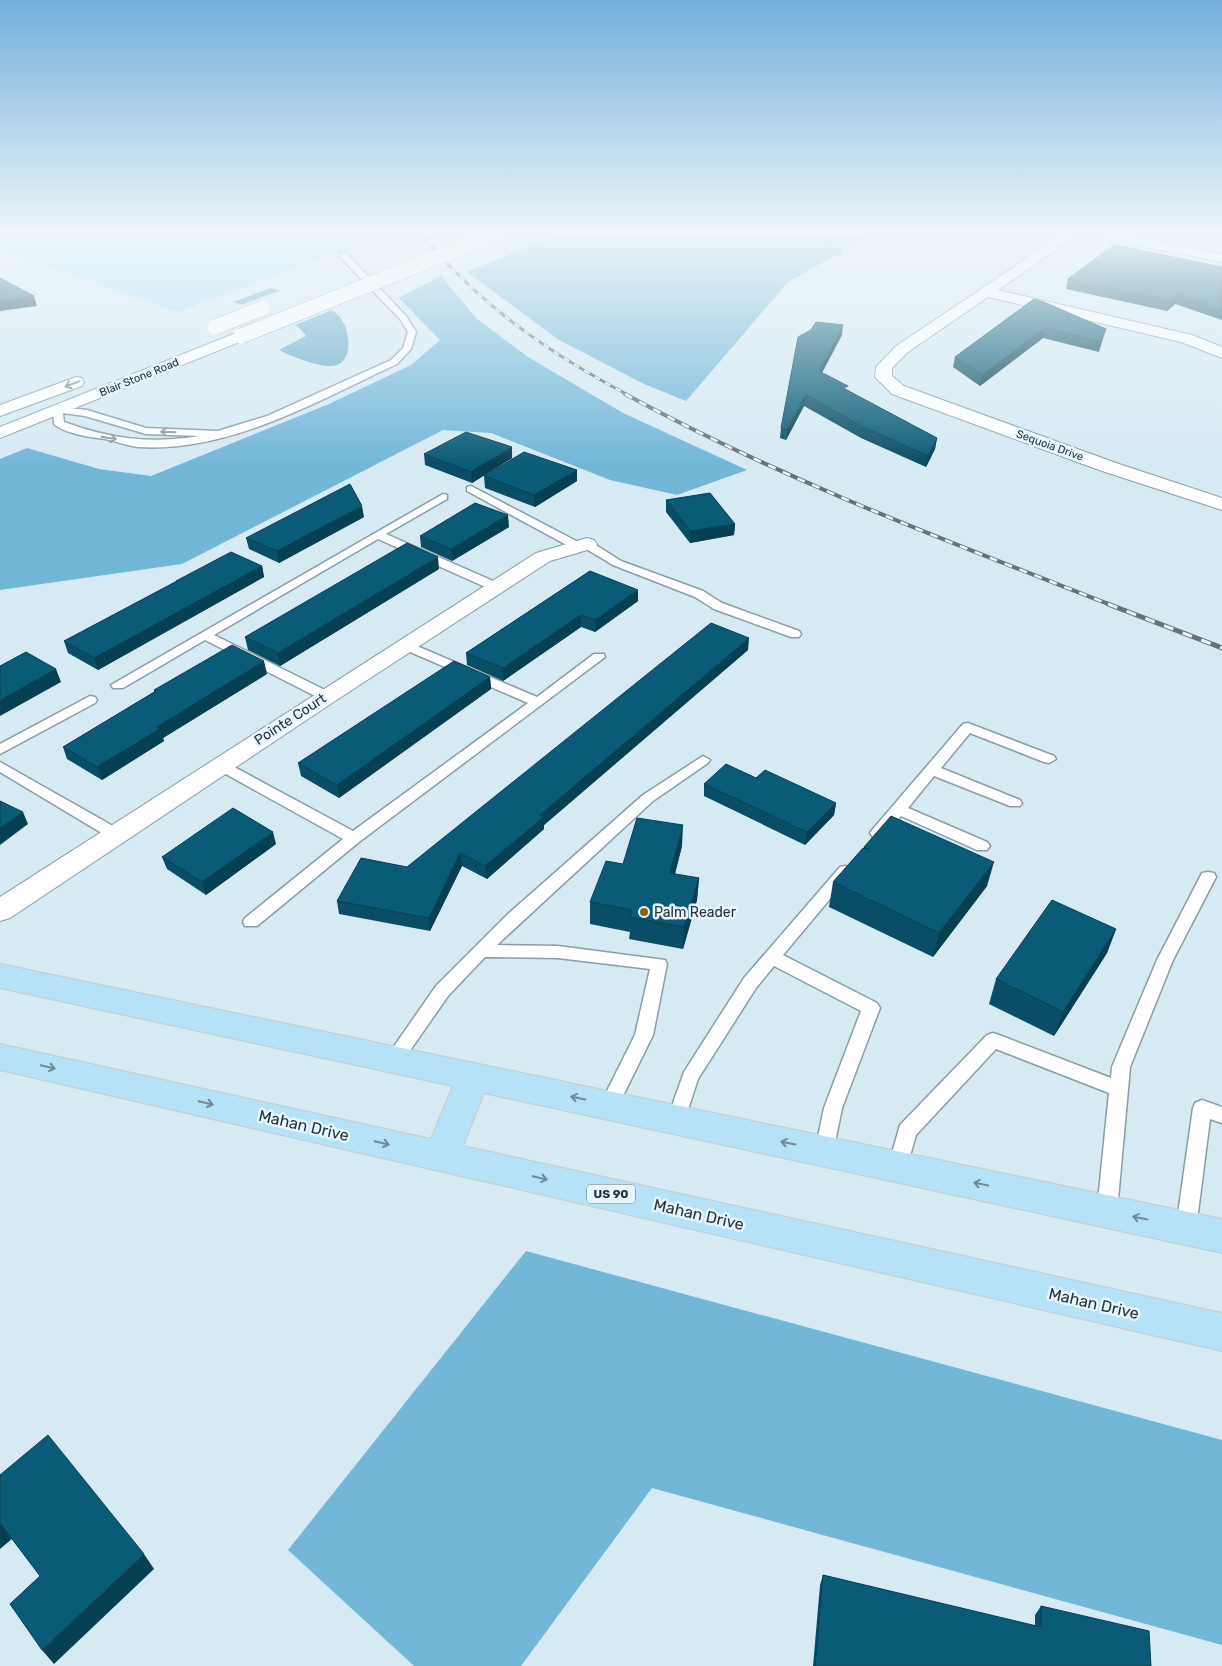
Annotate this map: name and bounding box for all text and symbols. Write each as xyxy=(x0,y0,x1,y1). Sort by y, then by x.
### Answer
street label: Blair Stone Road xyxy=(98,356,181,399)
one-way arrow xyxy=(65,380,80,389)
one-way arrow xyxy=(160,427,176,437)
street label: Sequoia Drive xyxy=(1015,427,1085,464)
one-way arrow xyxy=(100,433,116,443)
street label: Pointe Court xyxy=(251,690,330,749)
place label: Palm Reader xyxy=(654,904,737,921)
marker: Palm Reader xyxy=(638,906,650,918)
one-way arrow xyxy=(39,1063,55,1072)
one-way arrow xyxy=(570,1093,586,1103)
one-way arrow xyxy=(198,1099,214,1108)
street label: Mahan Drive xyxy=(257,1106,351,1145)
one-way arrow xyxy=(780,1138,796,1148)
one-way arrow xyxy=(373,1139,389,1148)
one-way arrow xyxy=(532,1174,548,1183)
one-way arrow xyxy=(974,1179,990,1189)
road number: US 90 xyxy=(587,1184,635,1204)
street label: Mahan Drive xyxy=(652,1195,746,1234)
one-way arrow xyxy=(1133,1213,1149,1222)
street label: Mahan Drive xyxy=(1047,1284,1141,1323)

